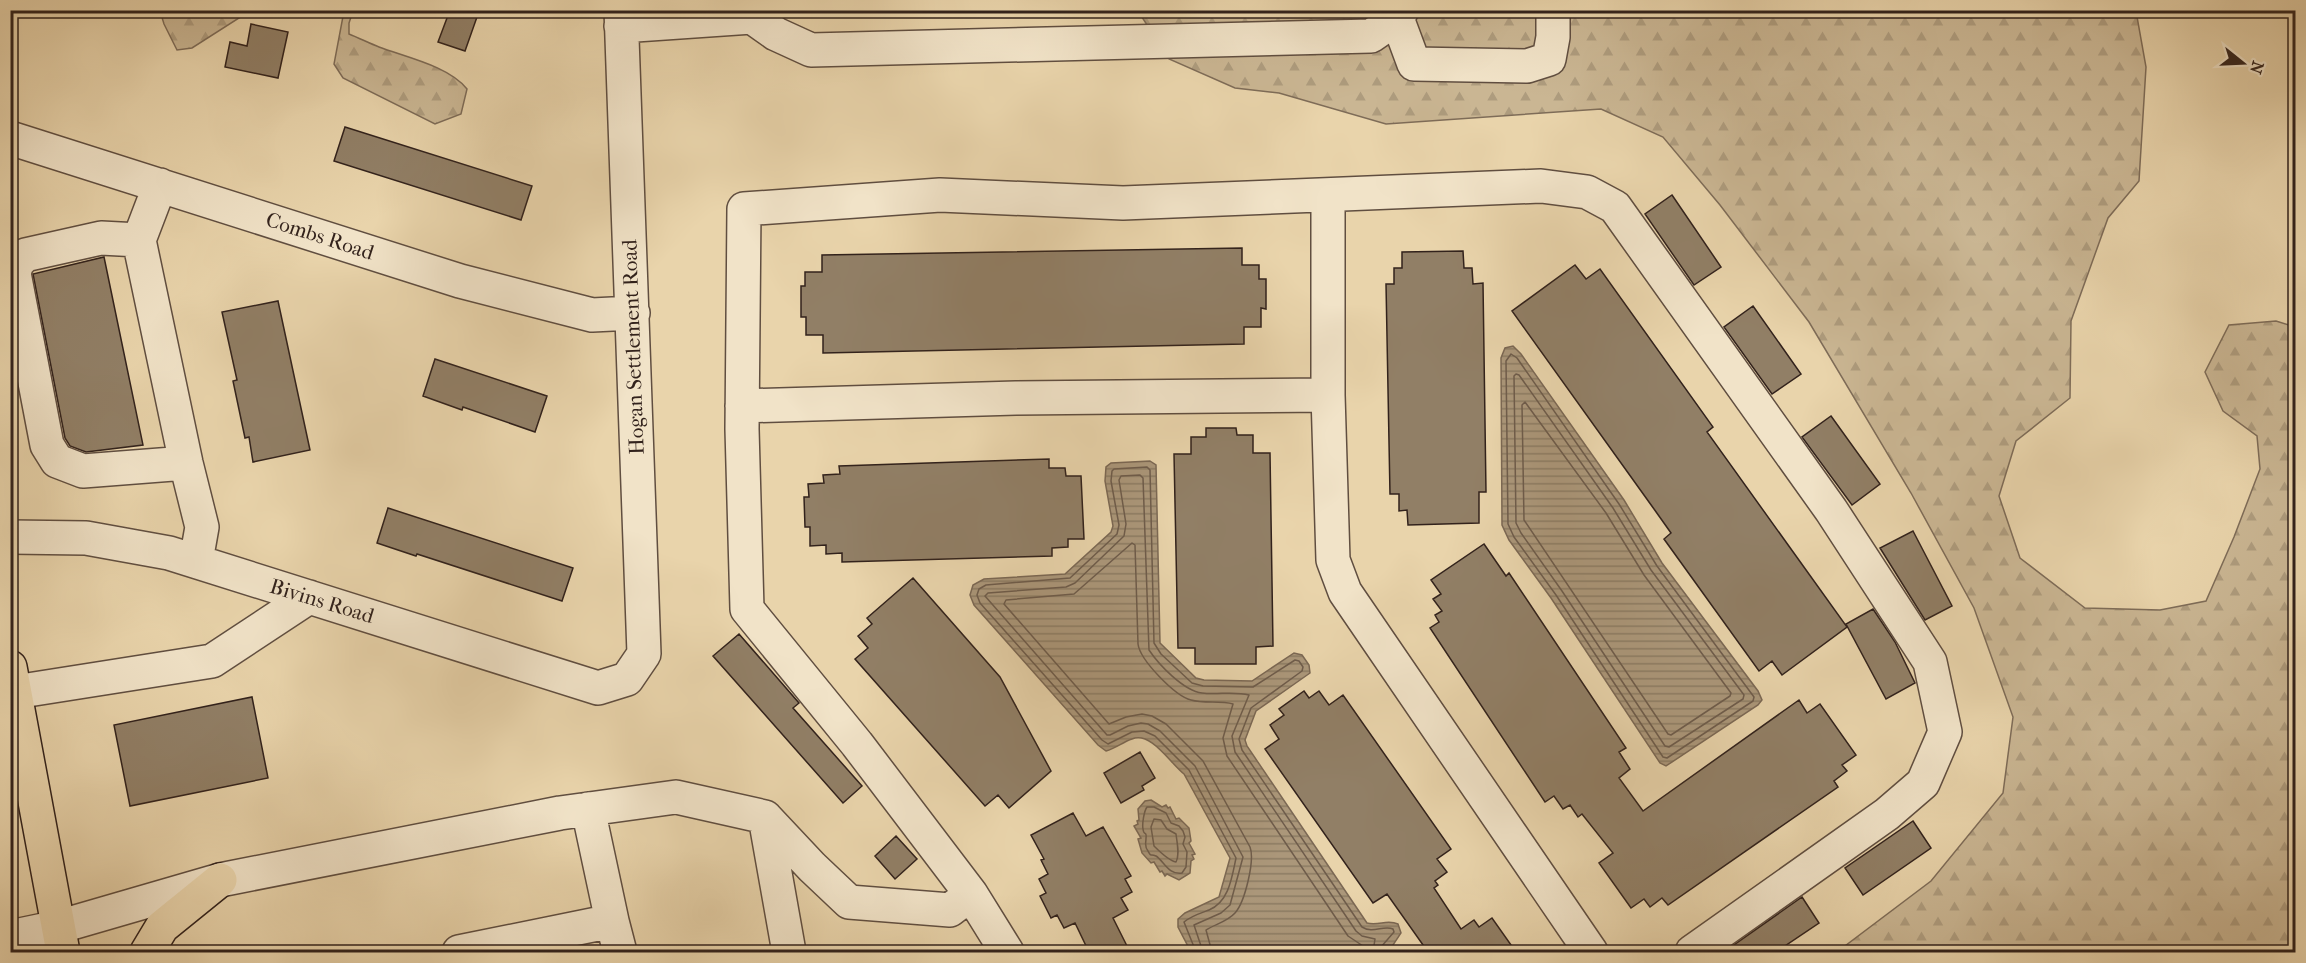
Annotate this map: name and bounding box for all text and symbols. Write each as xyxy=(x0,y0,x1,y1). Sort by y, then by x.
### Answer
north arrow xyxy=(2213,33,2273,93)
text: N xyxy=(2246,59,2268,77)
street label: Combs Road xyxy=(263,207,378,265)
street label: Hogan Settlement Road xyxy=(617,238,649,455)
street label: Bivins Road xyxy=(267,574,377,628)

